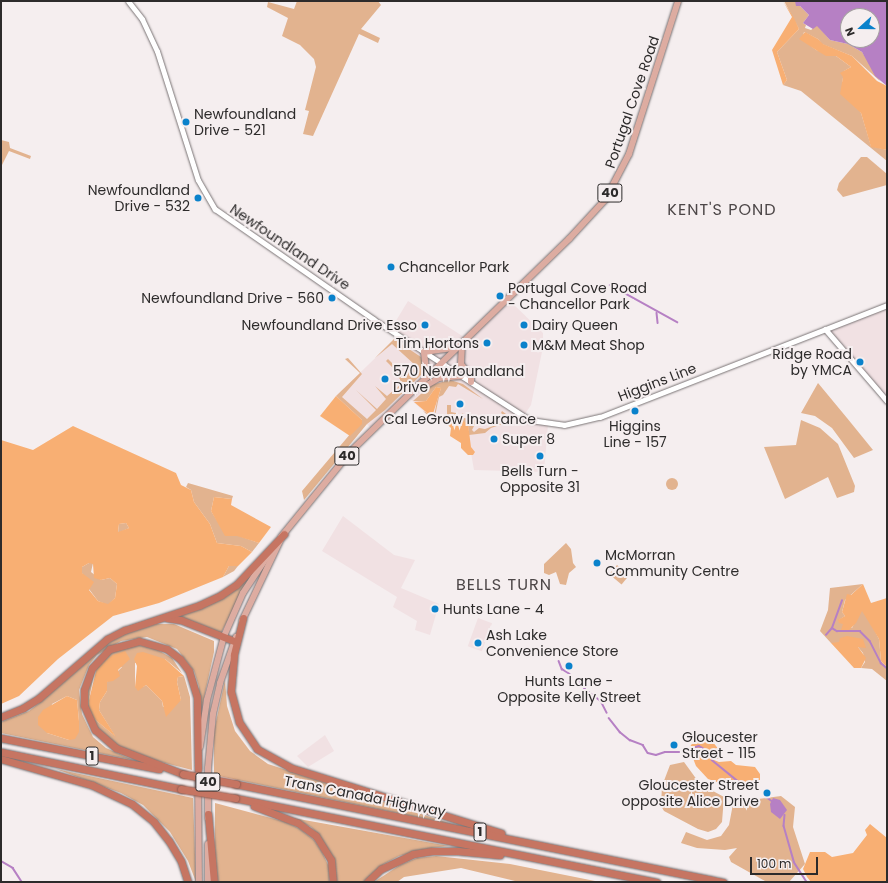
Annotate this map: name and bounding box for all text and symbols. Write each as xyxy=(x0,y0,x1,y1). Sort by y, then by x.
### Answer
north arrow xyxy=(840,8,880,48)
text: N xyxy=(841,25,859,39)
street label: Portugal Cove Road xyxy=(601,34,663,170)
place label: Newfoundland Drive - 521 xyxy=(194,106,296,138)
marker: Newfoundland Drive - 521 xyxy=(181,117,191,127)
place label: Newfoundland Drive - 532 xyxy=(88,182,190,214)
road number: 40 xyxy=(597,182,623,204)
marker: Newfoundland Drive - 532 xyxy=(193,193,203,203)
district label: KENT'S POND xyxy=(667,200,777,220)
street label: Newfoundland Drive xyxy=(227,201,353,293)
place label: Chancellor Park xyxy=(399,259,509,275)
marker: Chancellor Park xyxy=(386,262,396,272)
place label: Portugal Cove Road - Chancellor Park xyxy=(508,280,647,312)
place label: Newfoundland Drive - 560 xyxy=(141,290,324,306)
marker: Portugal Cove Road - Chancellor Park xyxy=(495,291,505,301)
marker: Newfoundland Drive - 560 xyxy=(327,293,337,303)
place label: Newfoundland Drive Esso xyxy=(241,317,417,333)
place label: Dairy Queen xyxy=(532,317,618,333)
marker: Newfoundland Drive Esso xyxy=(420,320,430,330)
marker: Dairy Queen xyxy=(519,320,529,330)
place label: Tim Hortons xyxy=(396,335,479,351)
place label: M&M Meat Shop xyxy=(532,337,645,353)
marker: Tim Hortons xyxy=(482,338,492,348)
marker: M&M Meat Shop xyxy=(519,340,529,350)
place label: Ridge Road by YMCA xyxy=(772,346,852,378)
marker: Ridge Road by YMCA xyxy=(855,357,865,367)
street label: Higgins Line xyxy=(615,359,699,405)
place label: 570 Newfoundland Drive xyxy=(393,363,524,396)
marker: 570 Newfoundland Drive xyxy=(380,374,390,384)
marker: Cal LeGrow Insurance xyxy=(455,399,465,409)
marker: Higgins Line - 157 xyxy=(630,406,640,416)
place label: Cal LeGrow Insurance xyxy=(384,411,536,427)
place label: Higgins Line - 157 xyxy=(603,418,667,450)
place label: Super 8 xyxy=(502,431,555,447)
marker: Super 8 xyxy=(489,434,499,444)
road number: 40 xyxy=(334,445,360,467)
marker: Bells Turn - Opposite 31 xyxy=(535,451,545,461)
place label: Bells Turn - Opposite 31 xyxy=(500,463,580,496)
place label: McMorran Community Centre xyxy=(605,547,739,580)
marker: McMorran Community Centre xyxy=(592,558,602,568)
district label: BELLS TURN xyxy=(456,575,552,595)
place label: Hunts Lane - 4 xyxy=(443,601,544,617)
marker: Hunts Lane - 4 xyxy=(430,604,440,614)
place label: Ash Lake Convenience Store xyxy=(486,627,618,660)
marker: Ash Lake Convenience Store xyxy=(473,638,483,648)
marker: Hunts Lane - Opposite Kelly Street xyxy=(564,661,574,671)
place label: Hunts Lane - Opposite Kelly Street xyxy=(497,673,641,706)
place label: Gloucester Street - 115 xyxy=(682,729,758,762)
marker: Gloucester Street - 115 xyxy=(669,740,679,750)
road number: 1 xyxy=(85,745,99,767)
road number: 40 xyxy=(195,771,221,793)
street label: Trans Canada Highway xyxy=(283,772,447,820)
place label: Gloucester Street opposite Alice Drive xyxy=(622,777,759,810)
marker: Gloucester Street opposite Alice Drive xyxy=(762,788,772,798)
road number: 1 xyxy=(473,821,487,843)
scale bar xyxy=(752,849,820,875)
text: 100 m xyxy=(757,855,791,872)

